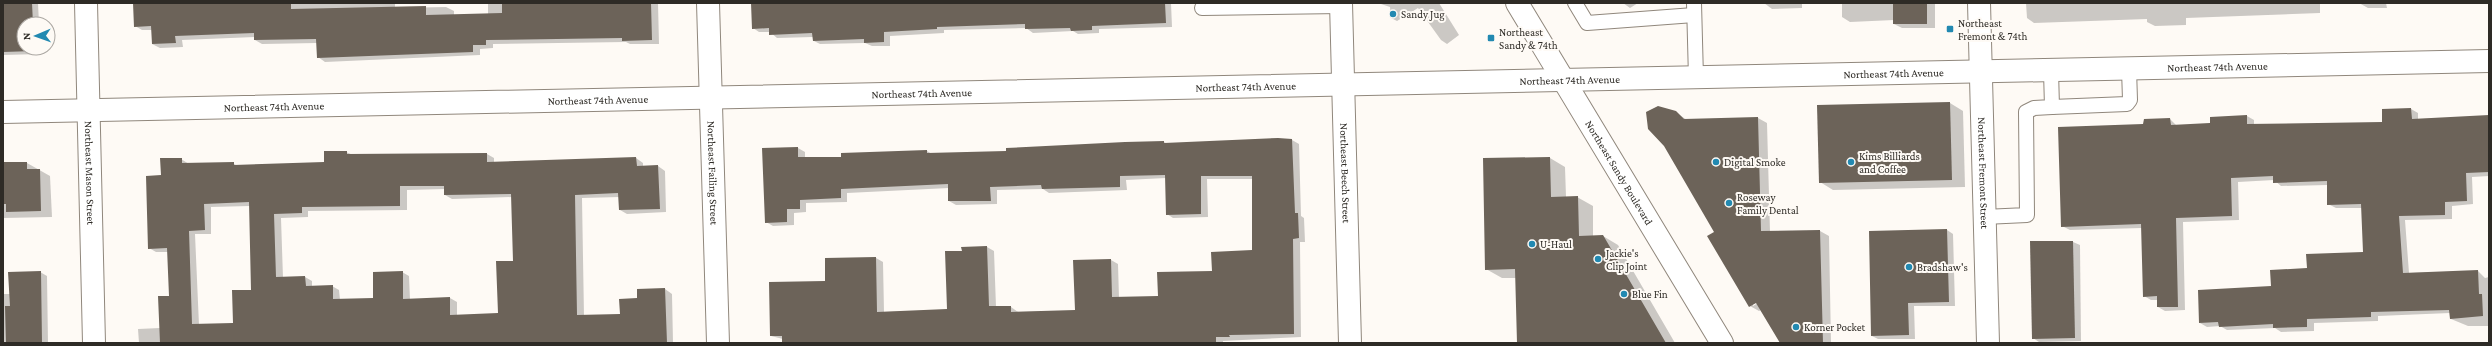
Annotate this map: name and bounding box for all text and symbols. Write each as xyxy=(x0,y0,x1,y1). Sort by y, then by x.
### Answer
place label: Sandy Jug xyxy=(1401,8,1445,21)
marker: Sandy Jug xyxy=(1388,9,1398,19)
north arrow xyxy=(16,16,56,56)
place label: Northeast Fremont & 74th xyxy=(1958,17,2027,42)
marker: Northeast Fremont & 74th xyxy=(1945,24,1955,34)
place label: Northeast Sandy & 74th xyxy=(1499,26,1558,52)
text: N xyxy=(20,32,32,40)
marker: Northeast Sandy & 74th xyxy=(1486,33,1496,43)
street label: Northeast 74th Avenue xyxy=(2167,60,2268,74)
street label: Northeast 74th Avenue xyxy=(1843,66,1944,80)
street label: Northeast 74th Avenue xyxy=(1519,73,1620,87)
street label: Northeast 74th Avenue xyxy=(1195,79,1296,94)
street label: Northeast 74th Avenue xyxy=(871,86,972,100)
street label: Northeast 74th Avenue xyxy=(547,93,648,107)
street label: Northeast 74th Avenue xyxy=(224,99,324,113)
street label: Northeast Fremont Street xyxy=(1976,117,1991,229)
street label: Northeast Sandy Boulevard xyxy=(1583,118,1655,227)
street label: Northeast Mason Street xyxy=(83,121,97,225)
street label: Northeast Failing Street xyxy=(705,121,721,226)
street label: Northeast Beech Street xyxy=(1338,123,1353,224)
place label: Kims Billiards and Coffee xyxy=(1859,150,1920,175)
place label: Digital Smoke xyxy=(1724,156,1786,169)
marker: Digital Smoke xyxy=(1711,157,1721,167)
marker: Kims Billiards and Coffee xyxy=(1846,157,1856,167)
place label: Roseway Family Dental xyxy=(1737,191,1799,217)
marker: Roseway Family Dental xyxy=(1724,198,1734,208)
place label: U-Haul xyxy=(1540,238,1572,250)
marker: U-Haul xyxy=(1527,239,1537,249)
place label: Jackie's Clip Joint xyxy=(1605,247,1648,273)
marker: Jackie's Clip Joint xyxy=(1593,254,1603,264)
place label: Bradshaw's xyxy=(1917,261,1968,273)
marker: Bradshaw's xyxy=(1904,262,1914,272)
place label: Blue Fin xyxy=(1632,288,1668,300)
marker: Blue Fin xyxy=(1619,289,1629,299)
place label: Korner Pocket xyxy=(1804,321,1866,333)
marker: Korner Pocket xyxy=(1791,322,1801,332)

